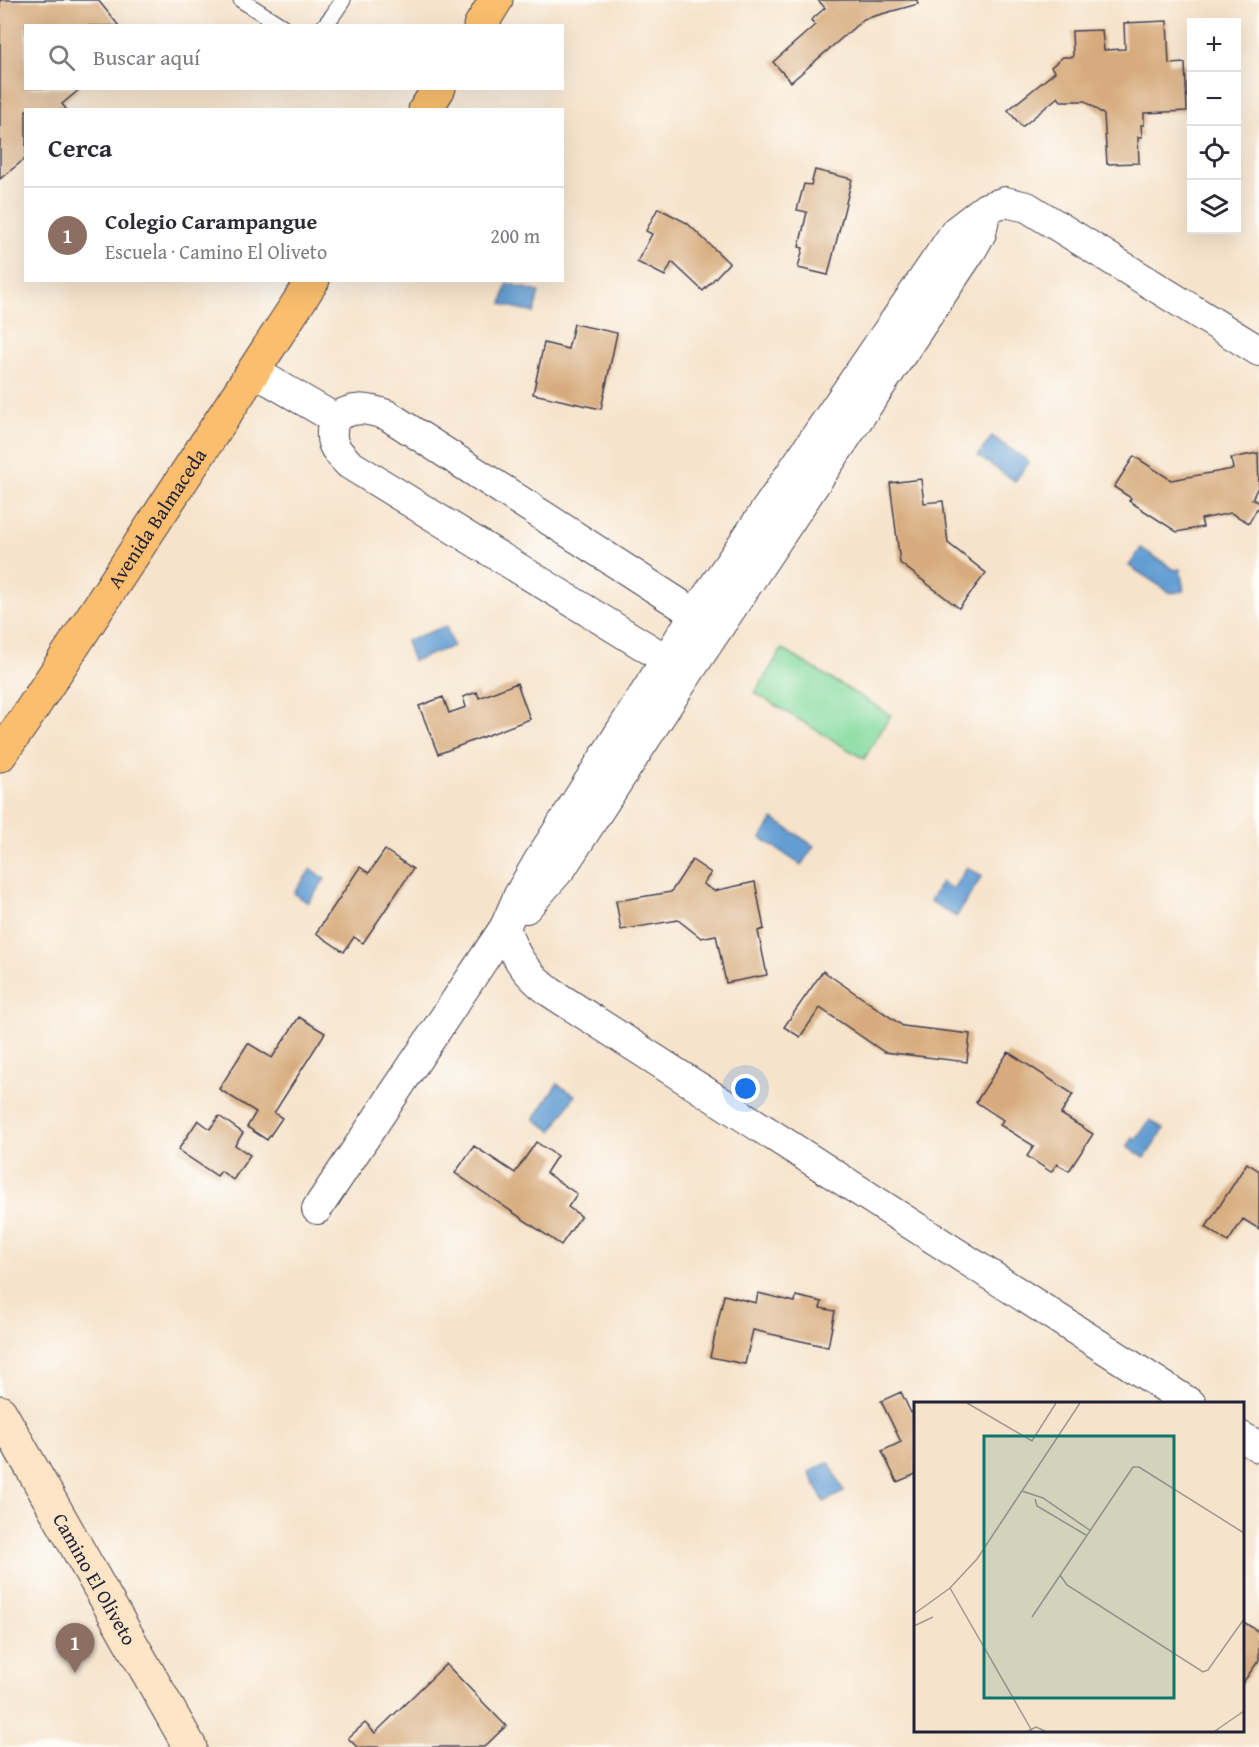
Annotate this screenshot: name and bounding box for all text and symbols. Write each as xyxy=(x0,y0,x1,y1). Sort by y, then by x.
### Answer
map controls xyxy=(1187,18,1241,234)
button: + xyxy=(1187,18,1241,72)
search box xyxy=(24,24,564,90)
icon: search xyxy=(45,41,78,74)
text: Buscar aquí xyxy=(93,41,200,73)
button: − xyxy=(1187,72,1241,126)
button: locate xyxy=(1187,126,1241,180)
text: Cerca xyxy=(48,128,112,167)
button: layers xyxy=(1187,180,1241,234)
text: Colegio Carampangue xyxy=(105,205,317,237)
text: 1 xyxy=(62,221,73,250)
text: 200 m xyxy=(490,221,540,250)
text: Escuela · Camino El Oliveto xyxy=(105,237,327,266)
street label: Avenida Balmaceda xyxy=(100,442,213,594)
your location xyxy=(731,1074,760,1103)
inset map xyxy=(914,1402,1244,1732)
street label: Camino El Oliveto xyxy=(46,1507,144,1650)
pin: 1 xyxy=(56,1624,94,1673)

